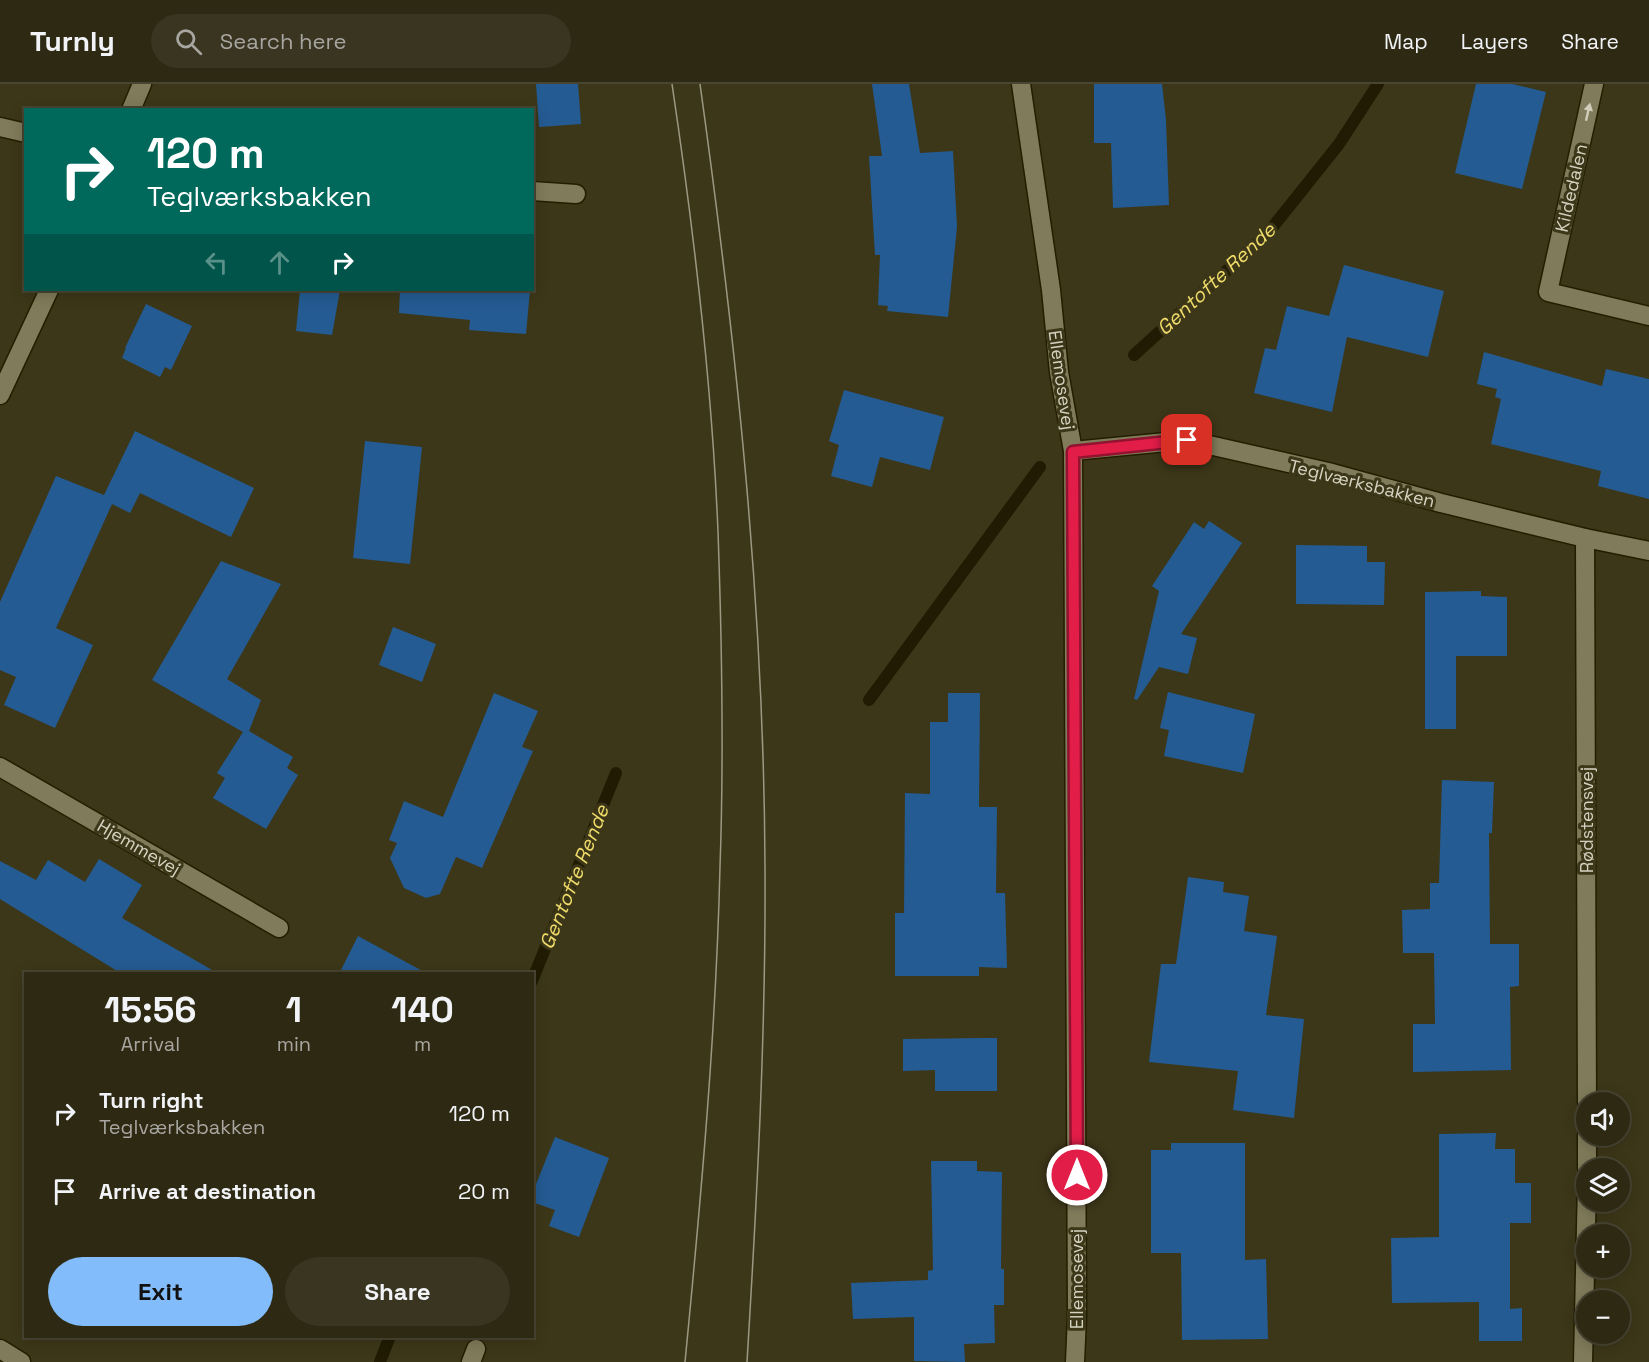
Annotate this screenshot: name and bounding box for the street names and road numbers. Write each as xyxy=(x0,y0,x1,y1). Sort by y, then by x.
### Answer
street label: Kildedalen xyxy=(1550,142,1592,234)
street label: Ellemosevej xyxy=(1044,329,1080,431)
street label: Teglværksbakken xyxy=(1287,454,1437,512)
street label: Rødstensvej xyxy=(1575,767,1598,873)
street label: Hjemmevej xyxy=(93,814,185,880)
street label: Ellemosevej xyxy=(1065,1229,1088,1329)

